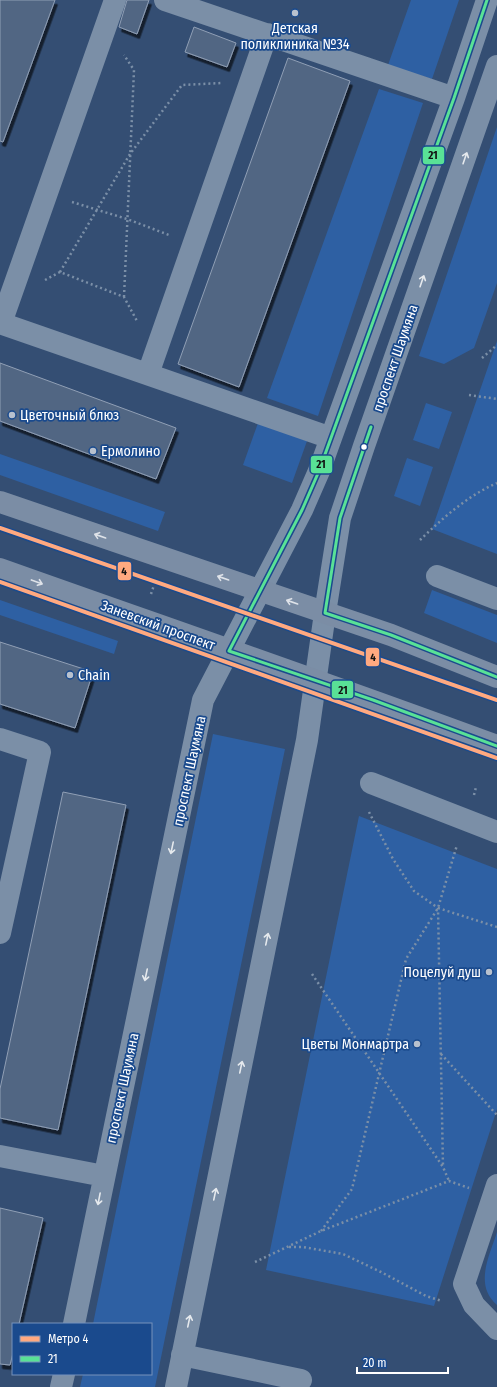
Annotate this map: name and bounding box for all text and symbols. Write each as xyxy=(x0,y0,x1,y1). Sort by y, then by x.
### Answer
marker: Детская поликлиника №34 xyxy=(290,8,300,18)
place label: Детская поликлиника №34 xyxy=(240,20,350,53)
line badge: 21 xyxy=(422,146,445,165)
text: 21 xyxy=(427,149,438,162)
one-way arrow xyxy=(462,151,469,164)
one-way arrow xyxy=(419,274,426,287)
street label: проспект Шаумяна xyxy=(369,302,422,414)
place label: Цветочный блюз xyxy=(20,407,119,424)
marker: Цветочный блюз xyxy=(7,410,17,420)
unlabelled marker xyxy=(359,442,369,452)
place label: Ермолино xyxy=(101,443,160,460)
marker: Ермолино xyxy=(88,446,98,456)
line badge: 21 xyxy=(310,455,333,474)
text: 21 xyxy=(315,458,326,471)
one-way arrow xyxy=(94,532,107,539)
line badge: 4 xyxy=(117,561,132,581)
text: 4 xyxy=(121,565,127,578)
one-way arrow xyxy=(217,573,229,581)
one-way arrow xyxy=(30,579,43,586)
street label: Заневский проспект xyxy=(98,597,218,654)
one-way arrow xyxy=(287,597,299,605)
line badge: 4 xyxy=(365,647,380,667)
text: 4 xyxy=(370,651,376,664)
place label: Chain xyxy=(78,667,110,684)
marker: Chain xyxy=(65,670,75,680)
line badge: 21 xyxy=(331,680,354,699)
text: 21 xyxy=(337,684,348,697)
street label: проспект Шаумяна xyxy=(170,714,210,828)
one-way arrow xyxy=(168,841,176,854)
one-way arrow xyxy=(263,933,271,946)
place label: Поцелуй душ xyxy=(404,964,481,981)
marker: Поцелуй душ xyxy=(484,967,494,977)
one-way arrow xyxy=(141,969,149,982)
street label: проспект Шаумяна xyxy=(103,1031,143,1145)
place label: Цветы Монмартра xyxy=(302,1036,409,1053)
marker: Цветы Монмартра xyxy=(412,1039,422,1049)
one-way arrow xyxy=(237,1060,245,1073)
one-way arrow xyxy=(211,1188,219,1201)
one-way arrow xyxy=(95,1192,103,1205)
one-way arrow xyxy=(185,1315,193,1328)
legend xyxy=(12,1323,152,1375)
text: Метро 4 xyxy=(48,1332,89,1346)
scale bar xyxy=(357,1349,448,1375)
text: 21 xyxy=(48,1352,58,1366)
text: 20 m xyxy=(363,1356,387,1370)

